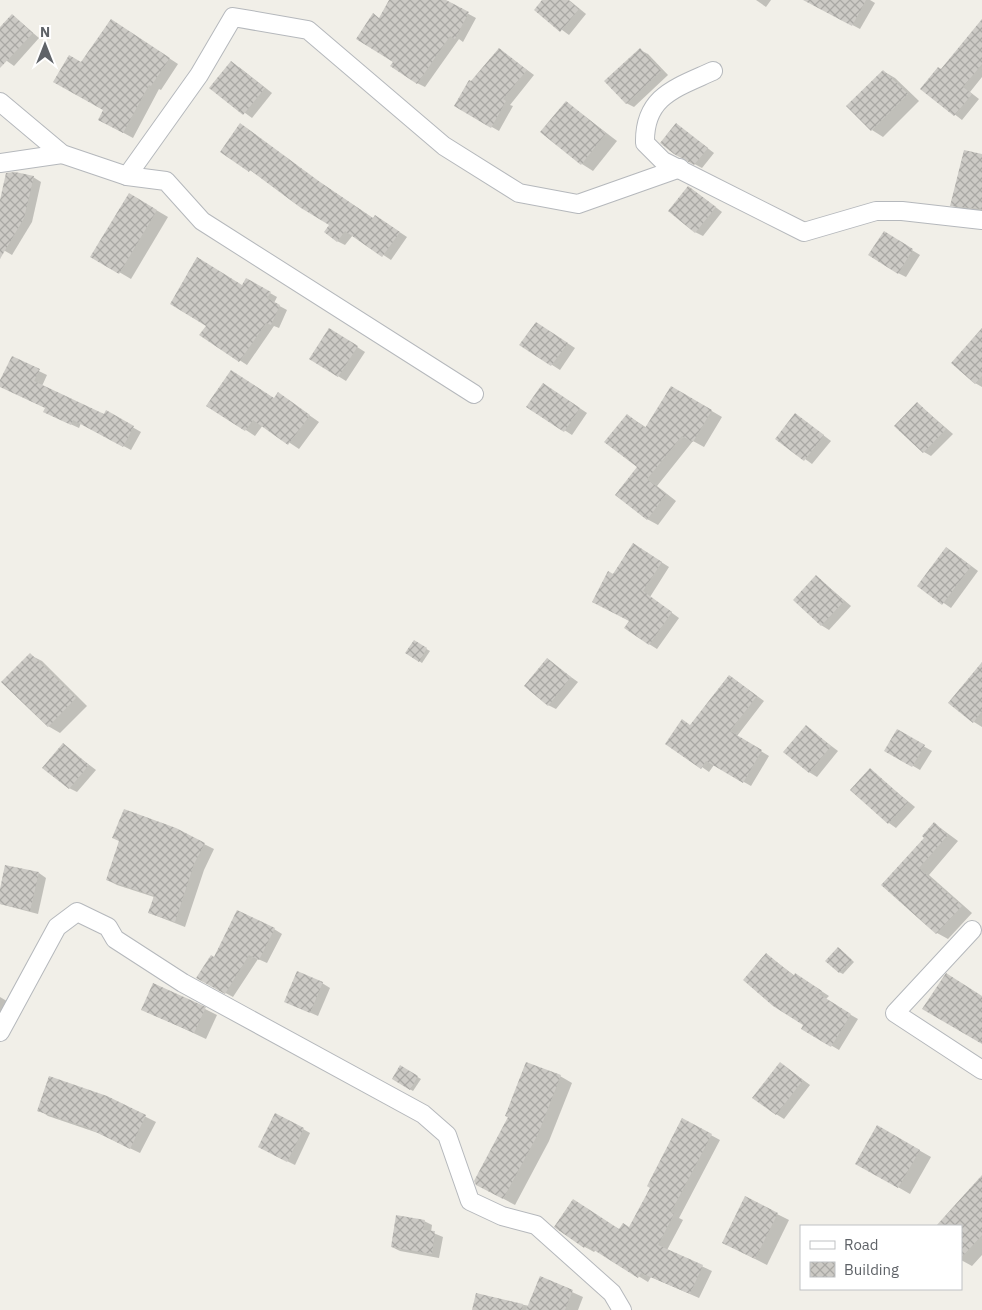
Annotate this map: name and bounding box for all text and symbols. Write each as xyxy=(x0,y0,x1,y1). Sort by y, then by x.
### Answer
north arrow xyxy=(20,20,70,70)
text: N xyxy=(40,23,50,41)
legend xyxy=(800,1225,962,1290)
text: Road xyxy=(844,1235,879,1254)
text: Building xyxy=(844,1260,899,1279)

